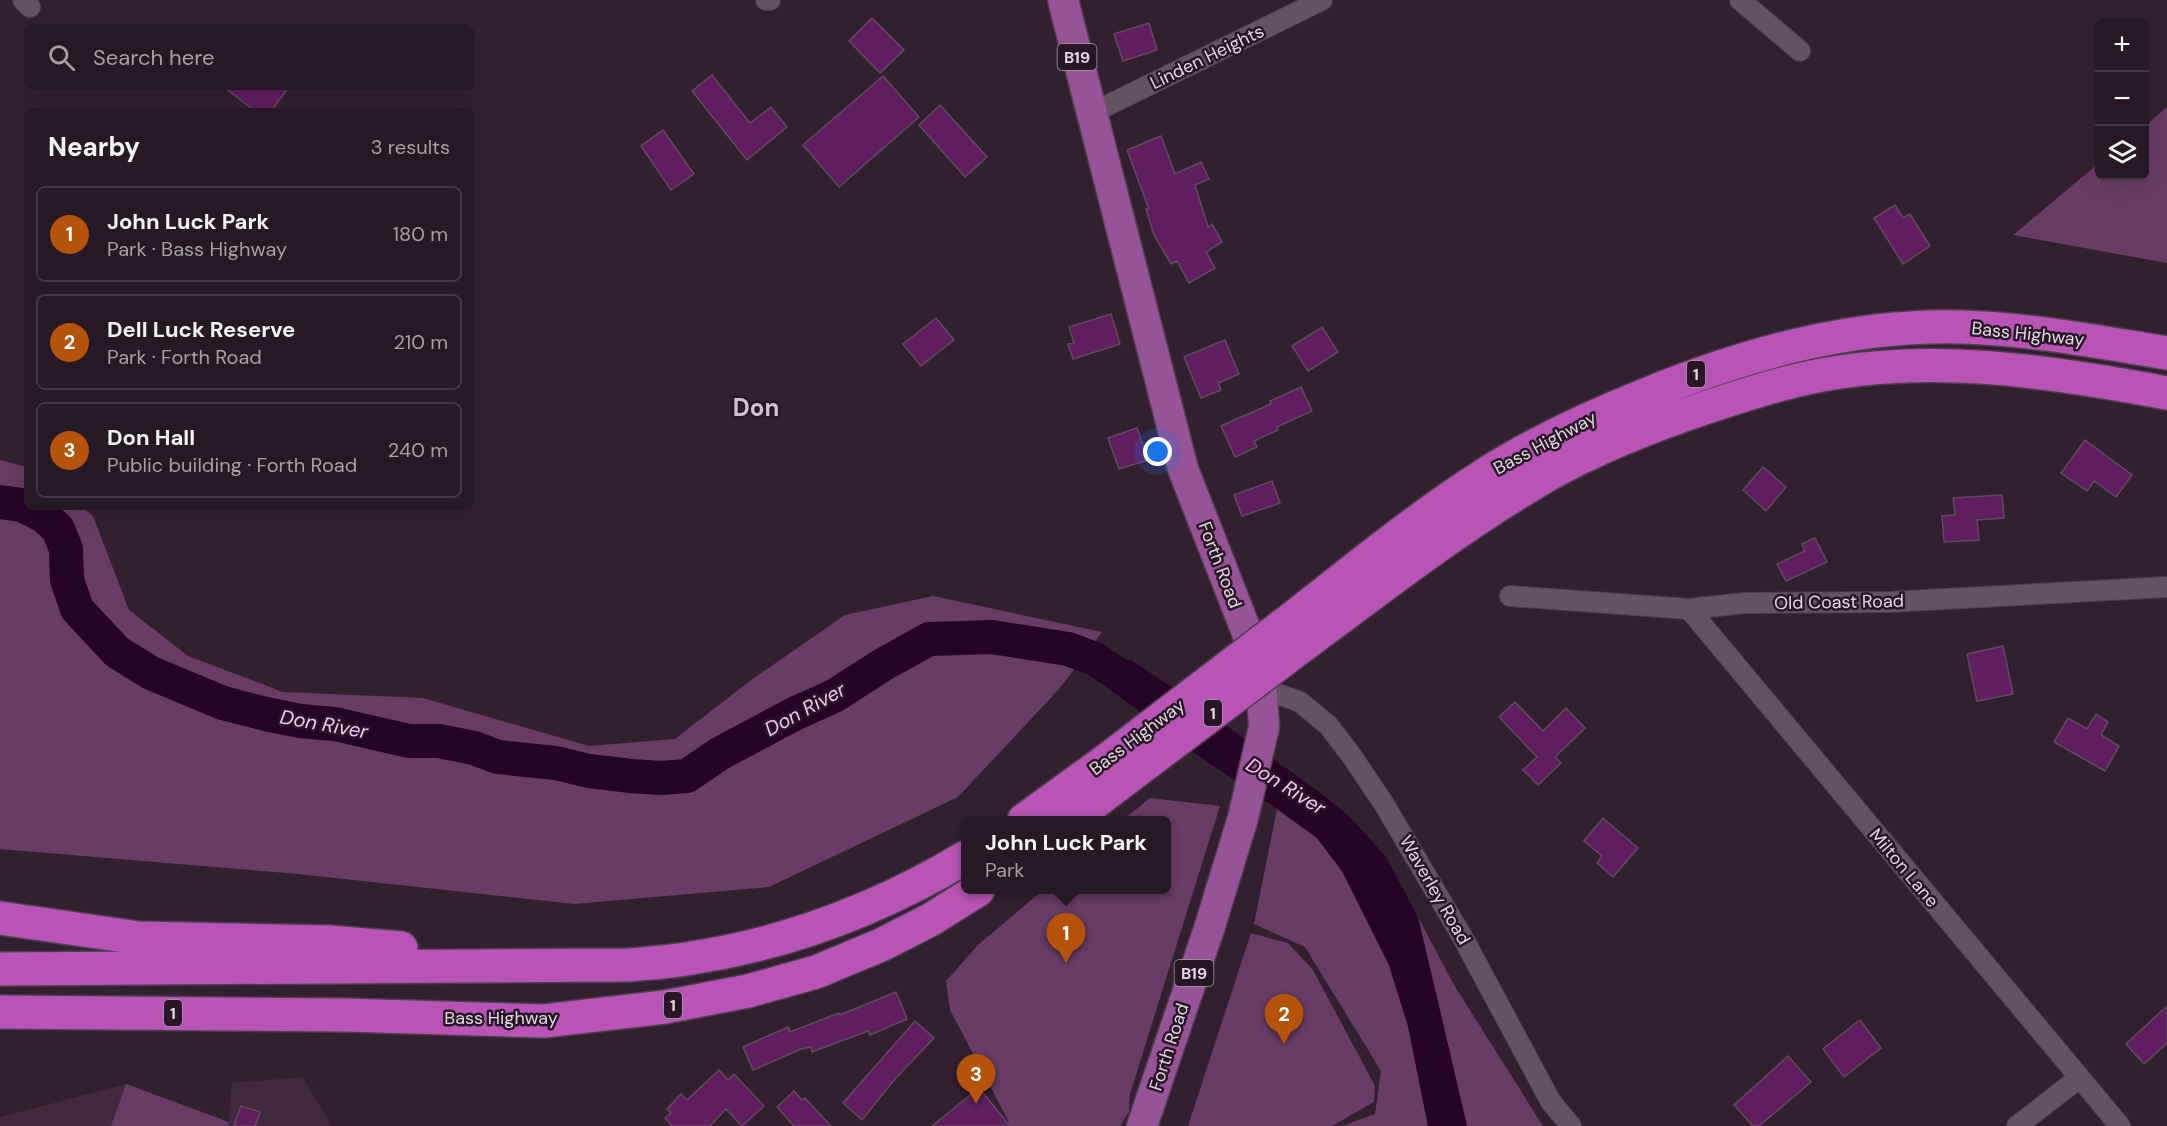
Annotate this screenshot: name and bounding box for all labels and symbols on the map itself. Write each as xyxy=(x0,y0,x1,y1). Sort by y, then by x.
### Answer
street label: Linden Heights xyxy=(1146,19,1268,95)
road number: B19 xyxy=(1058,44,1096,70)
street label: Bass Highway xyxy=(1970,316,2086,352)
road number: 1 xyxy=(1687,361,1705,387)
district label: Don xyxy=(733,392,779,423)
street label: Bass Highway xyxy=(1489,406,1601,480)
your location xyxy=(1143,437,1172,466)
street label: Forth Road xyxy=(1193,518,1247,612)
street label: Old Coast Road xyxy=(1774,589,1904,615)
water label: Don River xyxy=(760,676,851,742)
street label: Bass Highway xyxy=(1084,693,1190,781)
road number: 1 xyxy=(1204,700,1222,726)
water label: Don River xyxy=(278,703,371,745)
water label: Don River xyxy=(1241,751,1331,821)
street label: Milton Lane xyxy=(1864,824,1944,912)
street label: Waverley Road xyxy=(1394,831,1476,949)
pin: 1 xyxy=(1046,914,1086,963)
road number: B19 xyxy=(1174,960,1214,986)
road number: 1 xyxy=(664,992,682,1018)
pin: 2 xyxy=(1264,994,1304,1044)
road number: 1 xyxy=(164,1000,182,1026)
street label: Forth Road xyxy=(1144,1000,1194,1094)
street label: Bass Highway xyxy=(444,1006,558,1030)
pin: 3 xyxy=(956,1054,996,1104)

